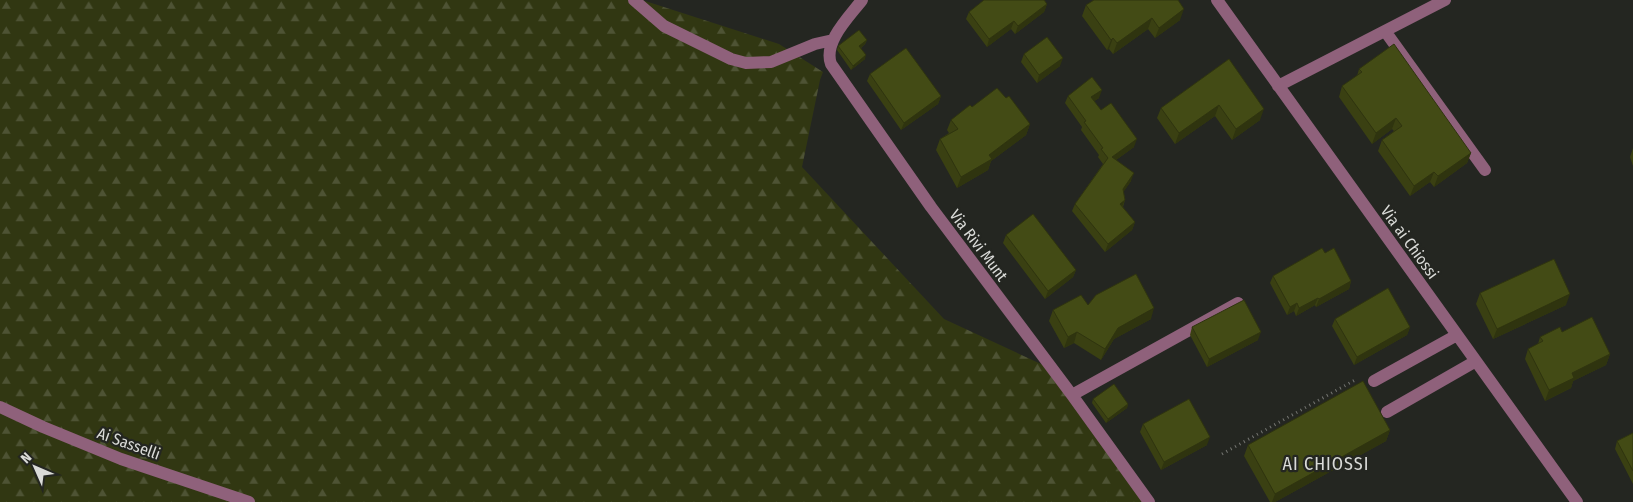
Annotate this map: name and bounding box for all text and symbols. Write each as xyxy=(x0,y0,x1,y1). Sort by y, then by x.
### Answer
street label: Via ai Chiossi xyxy=(1377,202,1442,283)
street label: Via Rivi Munt xyxy=(945,206,1012,286)
street label: Ai Sasselli xyxy=(95,423,163,464)
north arrow xyxy=(10,442,60,492)
text: N xyxy=(17,449,35,467)
district label: AI CHIOSSI xyxy=(1283,453,1369,475)

